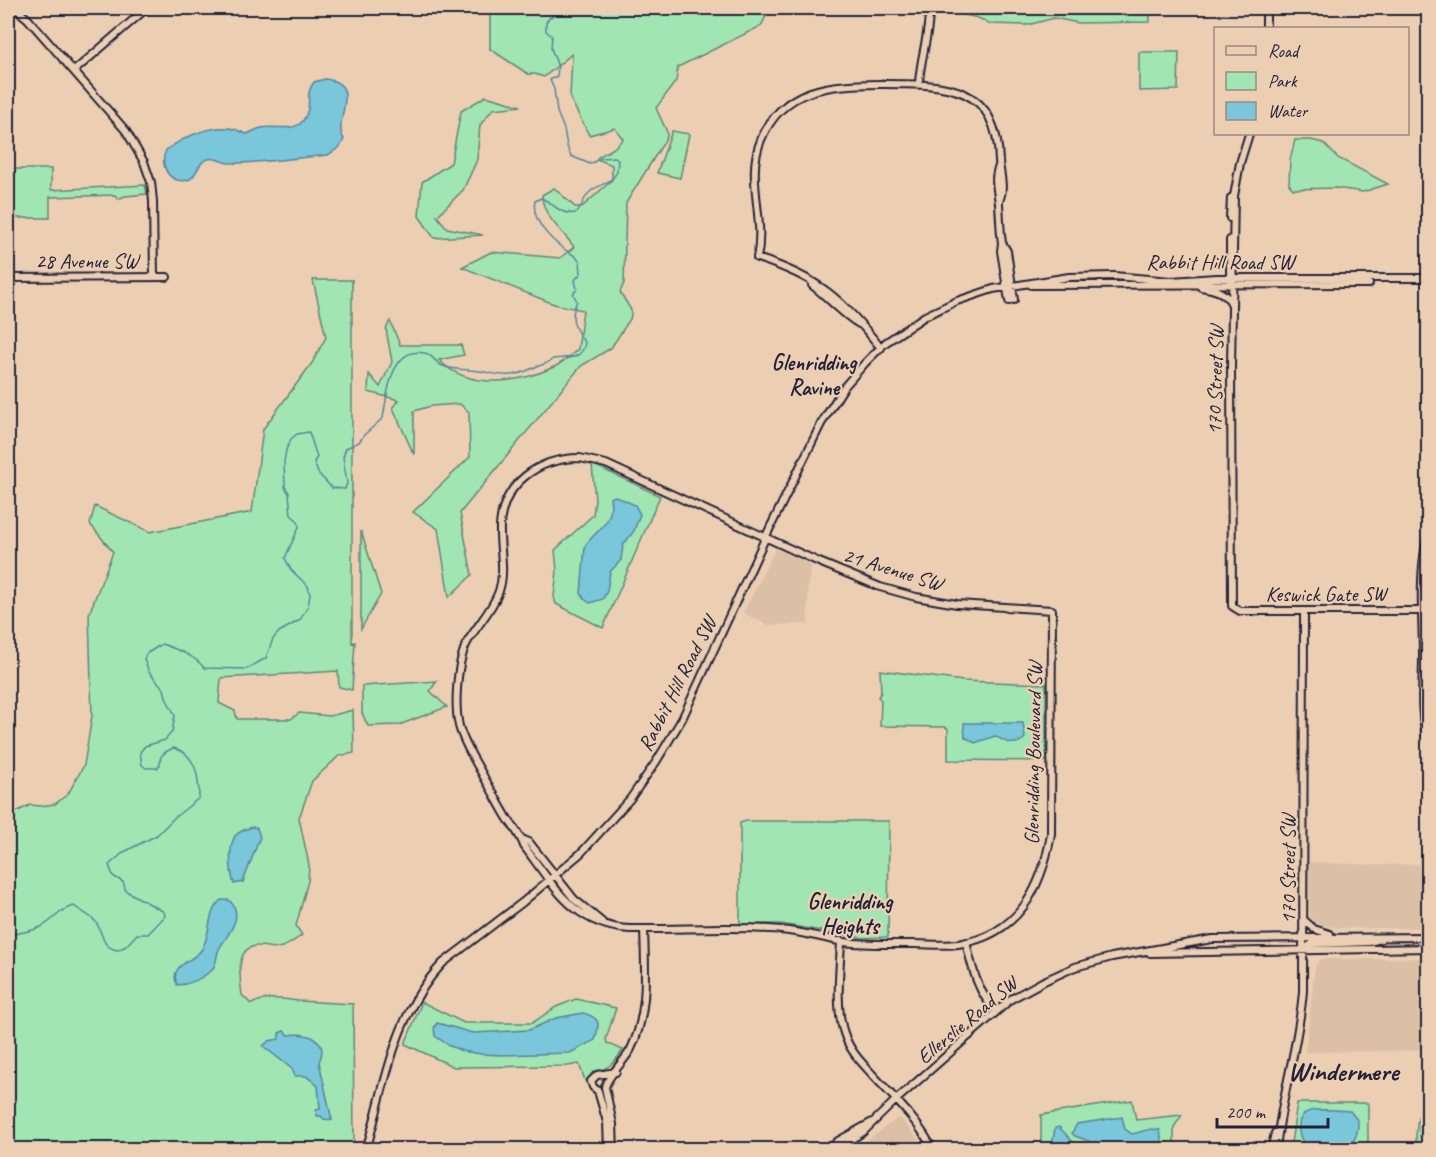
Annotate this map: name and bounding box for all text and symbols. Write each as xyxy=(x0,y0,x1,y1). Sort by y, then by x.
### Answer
legend xyxy=(1214,27,1409,135)
text: Road xyxy=(1268,40,1301,62)
text: Park xyxy=(1268,70,1298,92)
text: Water xyxy=(1268,100,1309,122)
street label: 28 Avenue SW xyxy=(35,248,140,274)
street label: Rabbit Hill Road SW xyxy=(1146,249,1298,275)
street label: 170 Street SW xyxy=(1201,323,1229,435)
district label: Glenridding Ravine xyxy=(772,349,858,402)
street label: 21 Avenue SW xyxy=(840,541,948,597)
street label: Keswick Gate SW xyxy=(1266,581,1389,607)
street label: Rabbit Hill Road SW xyxy=(632,609,724,756)
street label: Glenridding Boulevard SW xyxy=(1018,659,1048,845)
street label: 170 Street SW xyxy=(1275,812,1301,924)
district label: Glenridding Heights xyxy=(808,888,894,941)
street label: Ellerslie Road SW xyxy=(911,969,1025,1070)
district label: Windermere xyxy=(1288,1054,1401,1088)
scale bar xyxy=(1217,1091,1328,1129)
text: 200 m xyxy=(1226,1101,1267,1123)

